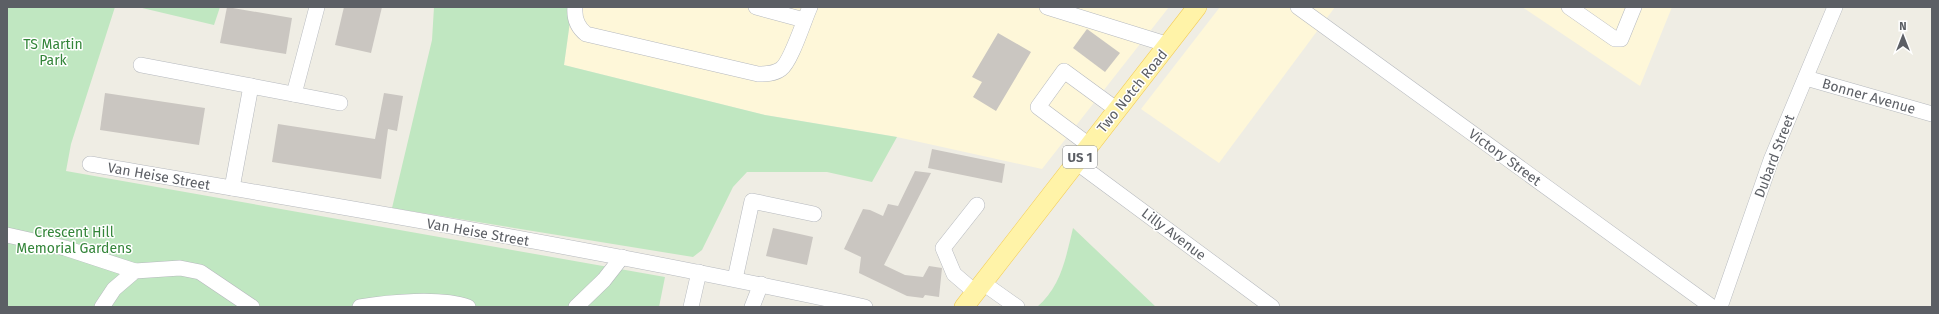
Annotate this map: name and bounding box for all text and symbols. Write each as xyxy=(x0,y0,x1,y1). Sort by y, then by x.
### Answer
north arrow xyxy=(1883,16,1923,56)
text: N xyxy=(1899,20,1907,33)
park label: TS Martin Park xyxy=(23,36,83,69)
street label: Two Notch Road xyxy=(1094,46,1171,136)
street label: Bonner Avenue xyxy=(1820,75,1917,118)
street label: Dubard Street xyxy=(1751,111,1799,200)
street label: Victory Street xyxy=(1465,125,1545,190)
road number: US 1 xyxy=(1063,146,1097,168)
street label: Van Heise Street xyxy=(106,159,212,194)
street label: Lilly Avenue xyxy=(1138,205,1209,264)
street label: Van Heise Street xyxy=(425,215,531,250)
park label: Crescent Hill Memorial Gardens xyxy=(16,224,132,257)

